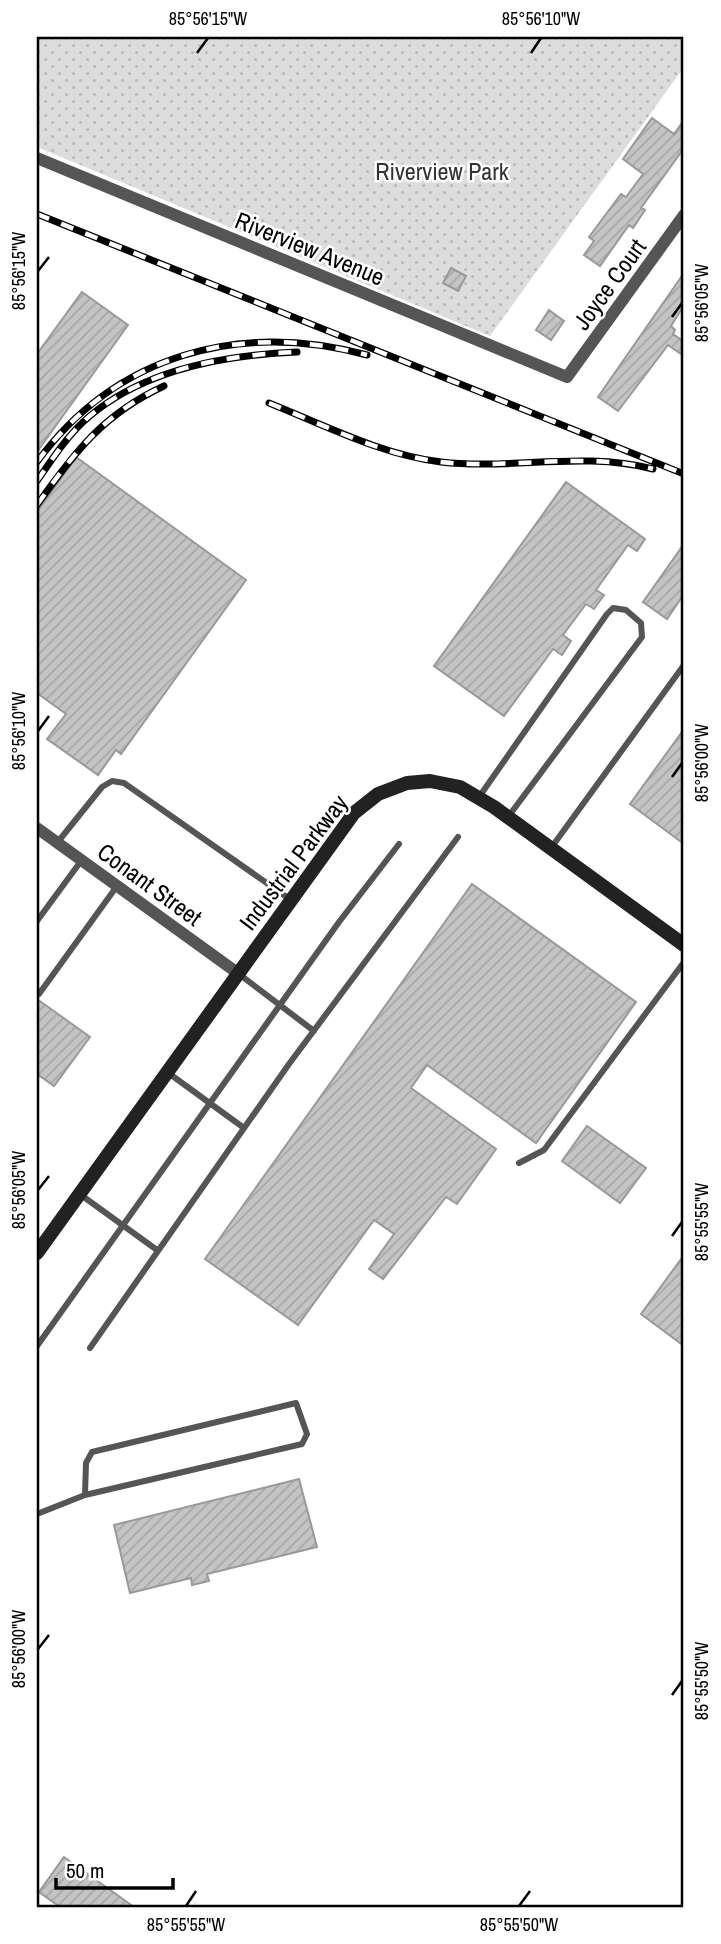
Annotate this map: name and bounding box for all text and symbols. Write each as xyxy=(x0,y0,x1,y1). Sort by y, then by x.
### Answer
text: 85°56'15"W xyxy=(169,6,247,31)
text: 85°56'10"W xyxy=(502,6,580,31)
park label: Riverview Park xyxy=(375,155,509,187)
street label: Riverview Avenue xyxy=(231,204,389,292)
text: 85°56'15"W xyxy=(6,232,31,310)
street label: Joyce Court xyxy=(565,232,653,336)
text: 85°56'05"W xyxy=(689,264,714,342)
text: 85°56'10"W xyxy=(6,692,31,770)
text: 85°56'00"W xyxy=(689,724,714,802)
street label: Industrial Parkway xyxy=(232,788,355,936)
street label: Conant Street xyxy=(91,835,209,933)
text: 85°56'05"W xyxy=(6,1151,31,1229)
text: 85°55'55"W xyxy=(689,1183,714,1261)
text: 85°56'00"W xyxy=(6,1610,31,1688)
text: 85°55'50"W xyxy=(689,1642,714,1720)
scale bar xyxy=(56,1846,173,1890)
text: 50 m xyxy=(66,1856,104,1885)
text: 85°55'55"W xyxy=(147,1912,225,1937)
text: 85°55'50"W xyxy=(480,1912,558,1937)

